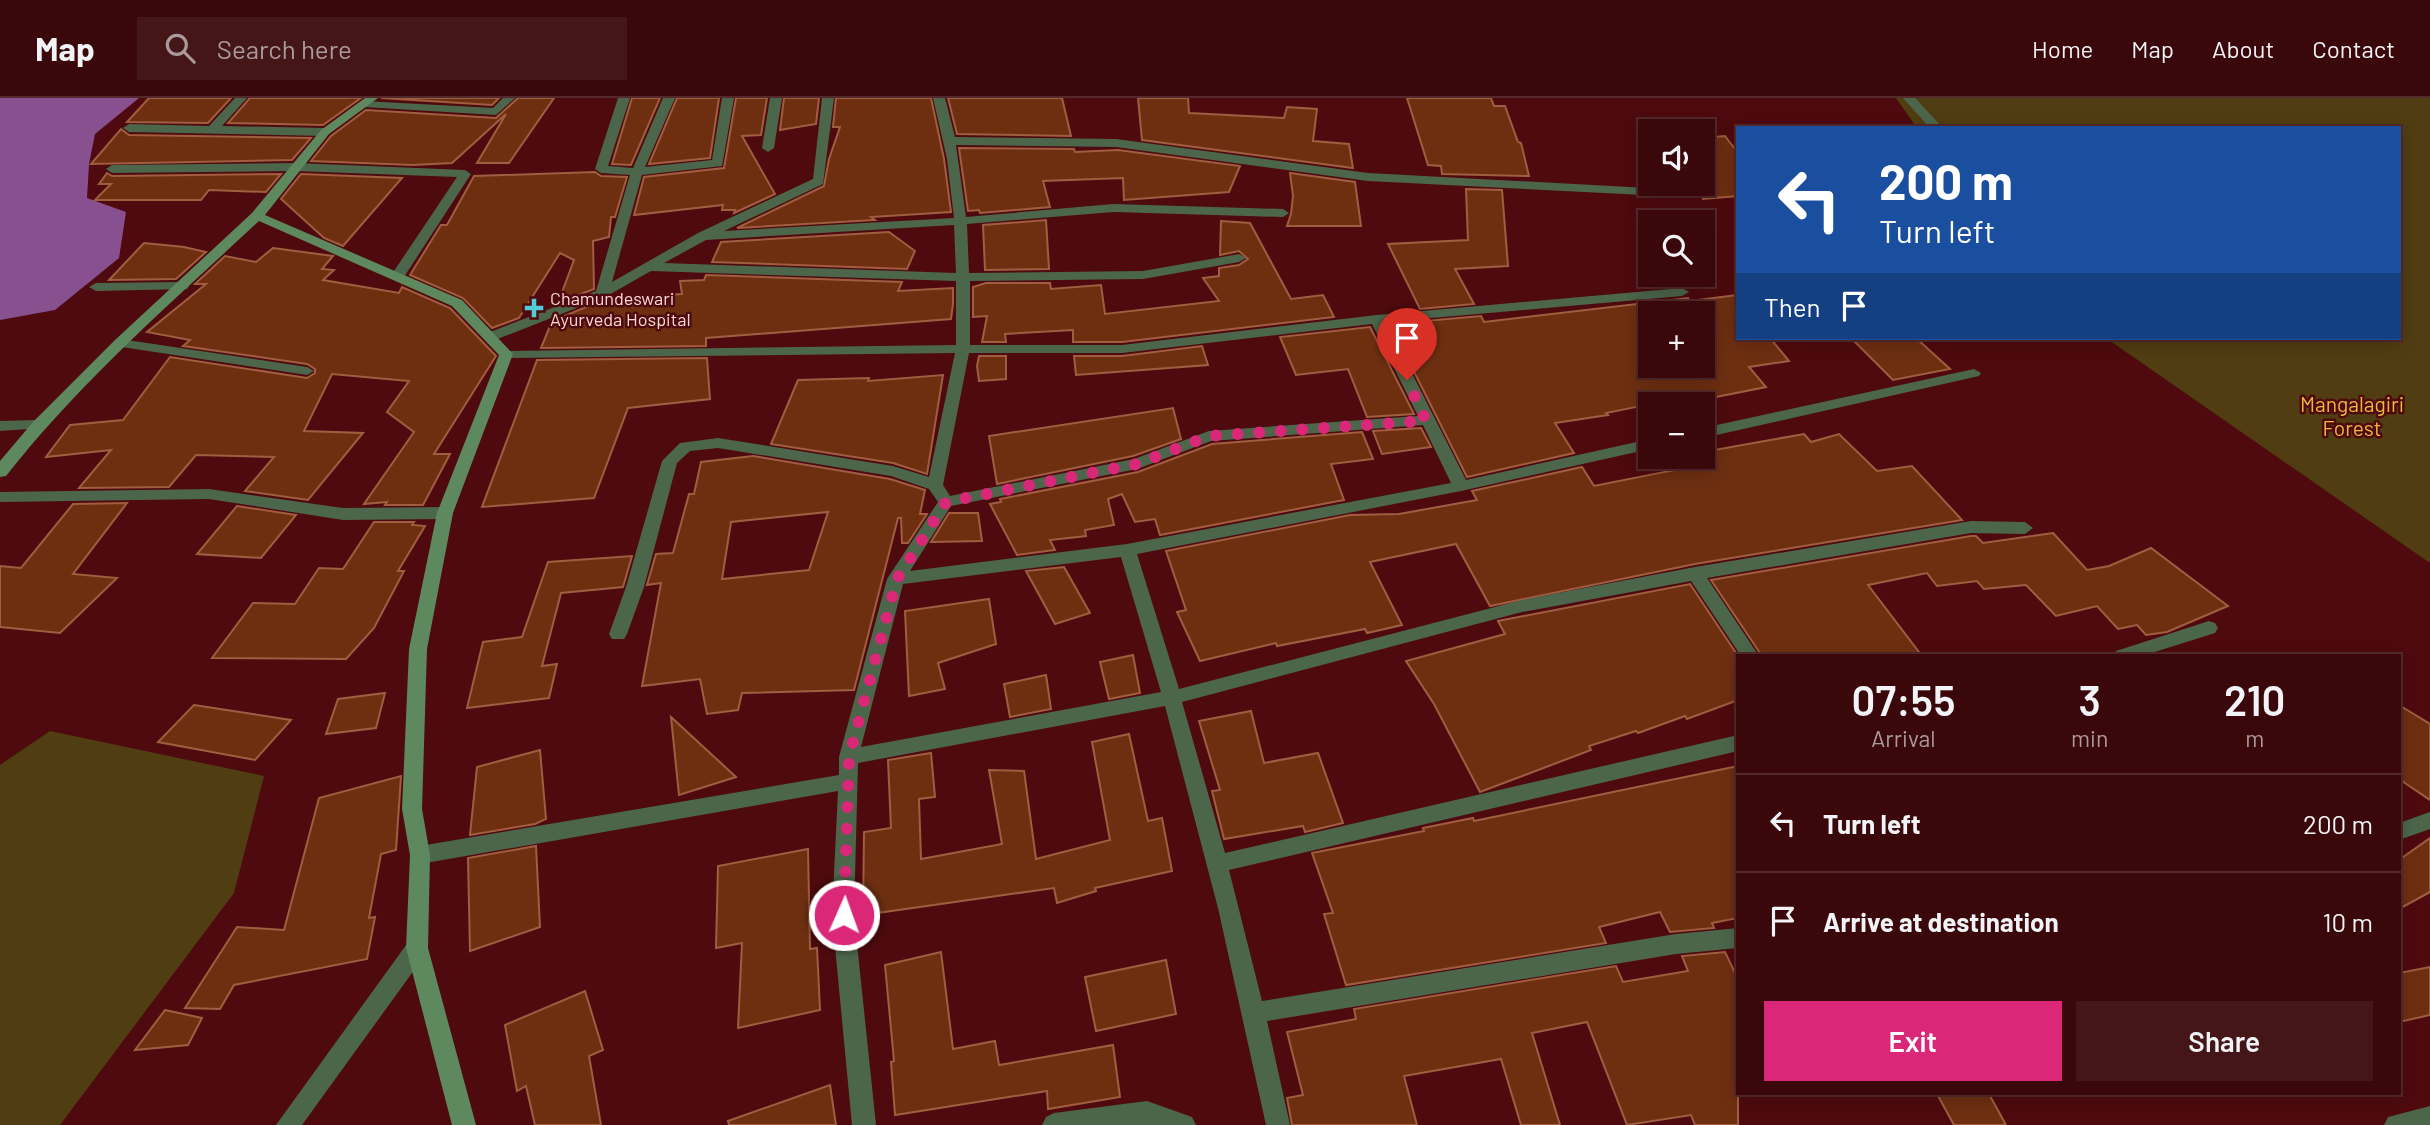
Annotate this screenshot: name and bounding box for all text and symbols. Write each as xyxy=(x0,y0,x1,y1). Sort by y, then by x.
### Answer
search box xyxy=(137,17,627,80)
text: Map xyxy=(35,28,95,68)
icon: search xyxy=(161,29,199,67)
text: Search here xyxy=(217,33,352,64)
text: Home xyxy=(2032,34,2093,63)
text: Map xyxy=(2131,34,2174,63)
text: About xyxy=(2212,34,2274,63)
text: Contact xyxy=(2312,34,2395,63)
map controls xyxy=(1638,119,1715,469)
button: sound xyxy=(1638,119,1715,196)
text: 200 m xyxy=(1879,151,2013,210)
icon: left xyxy=(1764,154,1855,245)
button: search xyxy=(1638,210,1715,287)
text: Turn left xyxy=(1879,211,1996,249)
place label: Chamundeswari Ayurveda Hospital xyxy=(550,287,691,330)
icon: arrive xyxy=(1835,287,1873,325)
text: Then xyxy=(1764,291,1821,322)
marker: Chamundeswari Ayurveda Hospital xyxy=(524,298,544,318)
button: + xyxy=(1638,301,1715,378)
pin xyxy=(1377,308,1437,380)
icon: arrive xyxy=(1388,319,1426,357)
park label: Mangalagiri Forest xyxy=(2300,391,2404,440)
button: − xyxy=(1638,392,1715,469)
text: 07:55 xyxy=(1852,674,1955,724)
text: 3 xyxy=(2079,674,2101,724)
text: 210 xyxy=(2224,674,2285,724)
text: Arrival xyxy=(1871,724,1936,752)
text: min xyxy=(2071,724,2108,752)
text: m xyxy=(2245,724,2264,752)
icon: left xyxy=(1764,804,1802,842)
text: Turn left xyxy=(1823,808,1921,839)
text: 200 m xyxy=(2303,808,2373,839)
position arrow xyxy=(807,878,881,952)
icon: arrive xyxy=(1764,902,1802,940)
text: Arrive at destination xyxy=(1823,906,2059,937)
text: 10 m xyxy=(2323,906,2373,937)
button: Exit xyxy=(1764,1001,2062,1081)
button: Share xyxy=(2076,1001,2373,1081)

